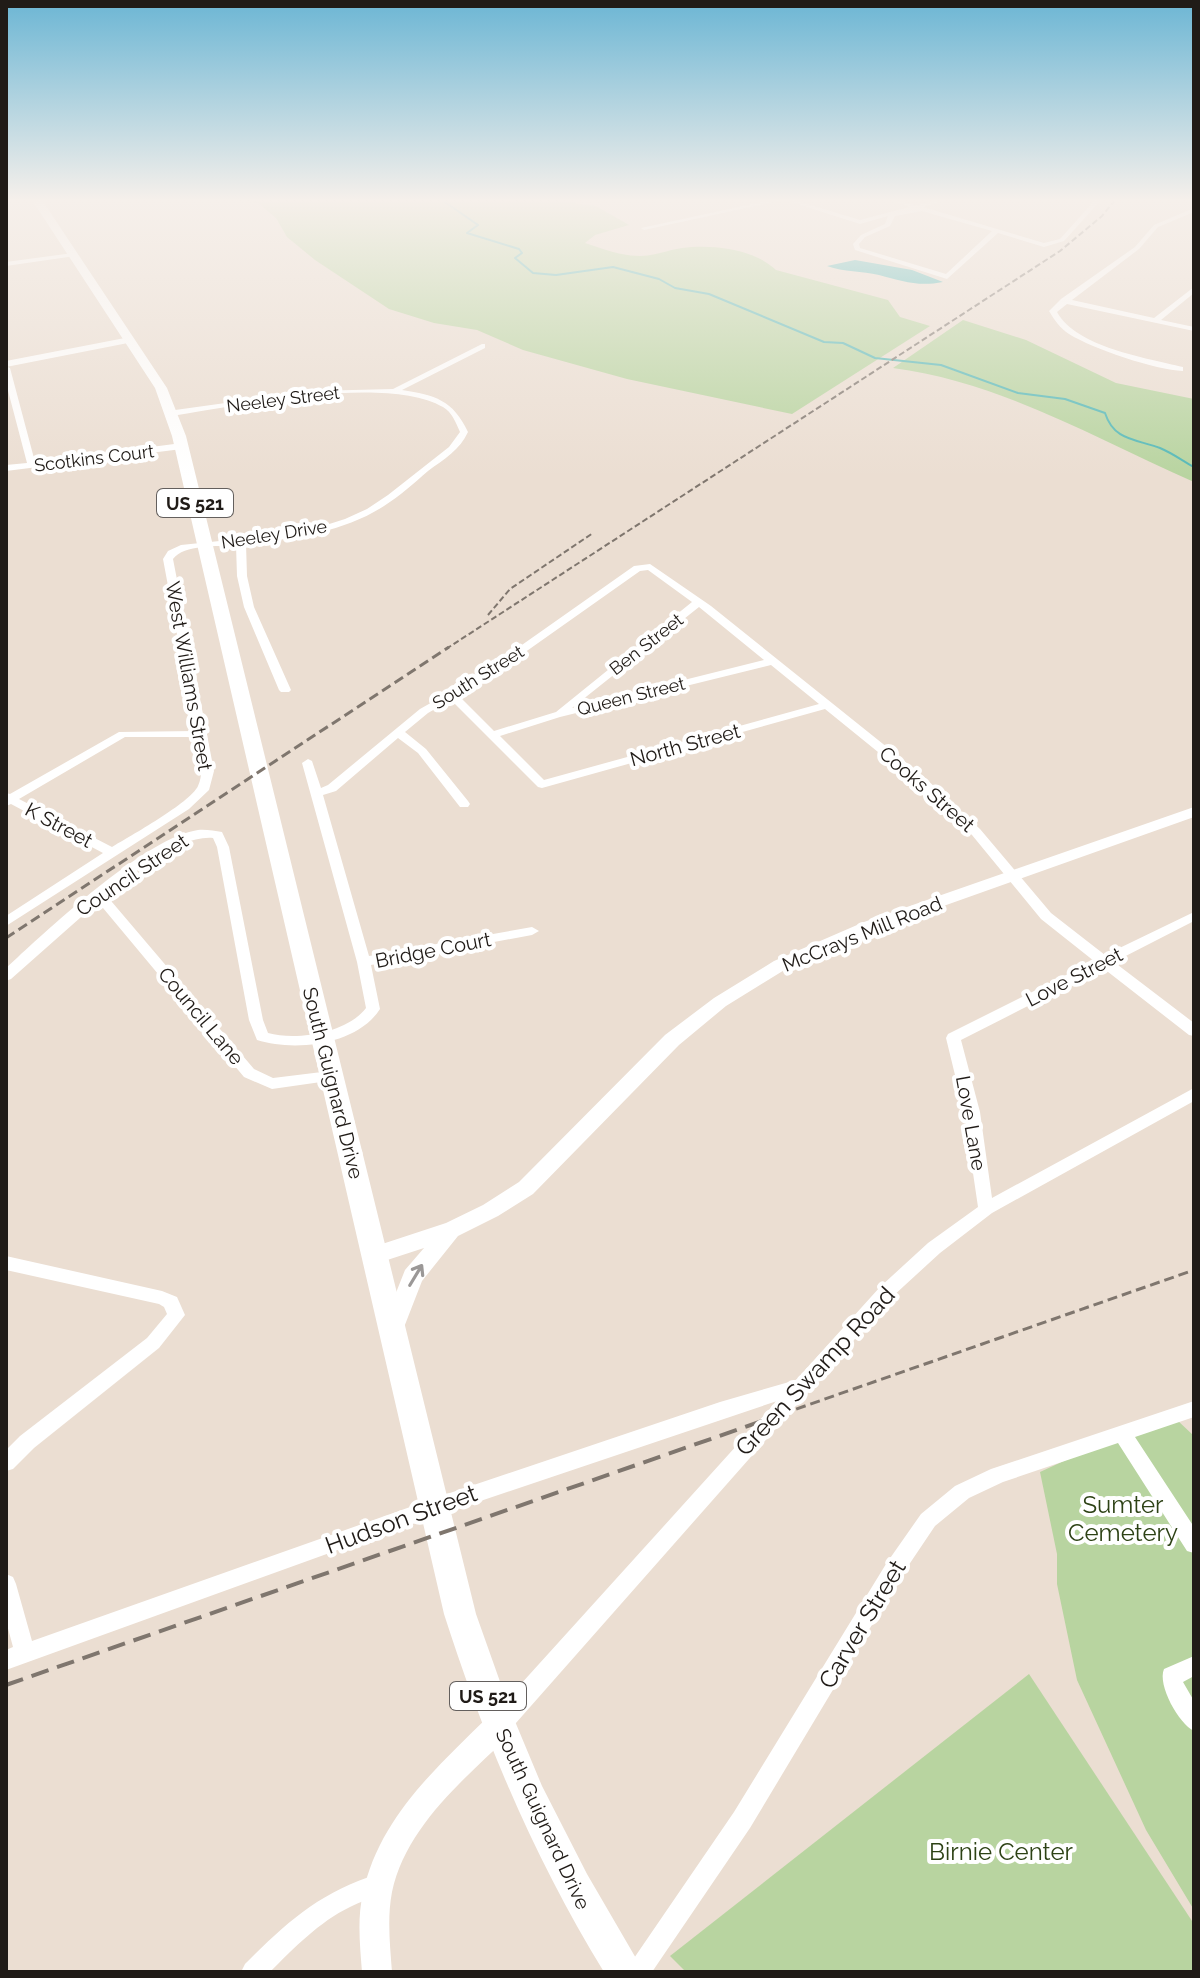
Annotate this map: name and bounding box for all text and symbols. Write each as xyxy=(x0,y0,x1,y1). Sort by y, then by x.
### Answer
street label: Neeley Street xyxy=(225,382,341,416)
street label: Scotkins Court xyxy=(33,440,155,476)
road number: US 521 xyxy=(157,489,233,517)
street label: Neeley Drive xyxy=(220,515,329,553)
street label: West Williams Street xyxy=(161,579,218,773)
street label: Ben Street xyxy=(605,609,687,679)
street label: South Street xyxy=(429,641,527,713)
street label: Queen Street xyxy=(575,672,687,720)
street label: North Street xyxy=(627,719,743,771)
street label: Cooks Street xyxy=(874,741,980,837)
street label: K Street xyxy=(21,797,97,853)
street label: Council Street xyxy=(71,829,193,921)
street label: McCrays Mill Road xyxy=(779,891,945,977)
street label: Bridge Court xyxy=(373,927,493,973)
street label: Love Street xyxy=(1022,942,1127,1012)
street label: Council Lane xyxy=(153,962,249,1070)
street label: South Guignard Drive xyxy=(298,985,369,1182)
street label: Love Lane xyxy=(951,1074,991,1173)
one-way arrow xyxy=(408,1264,424,1287)
street label: Green Swamp Road xyxy=(729,1280,901,1462)
street label: Hudson Street xyxy=(321,1478,481,1560)
park label: Sumter Cemetery xyxy=(1068,1490,1178,1547)
street label: Carver Street xyxy=(812,1554,912,1694)
road number: US 521 xyxy=(450,1682,526,1710)
street label: South Guignard Drive xyxy=(491,1725,596,1914)
park label: Birnie Center xyxy=(929,1837,1073,1866)

